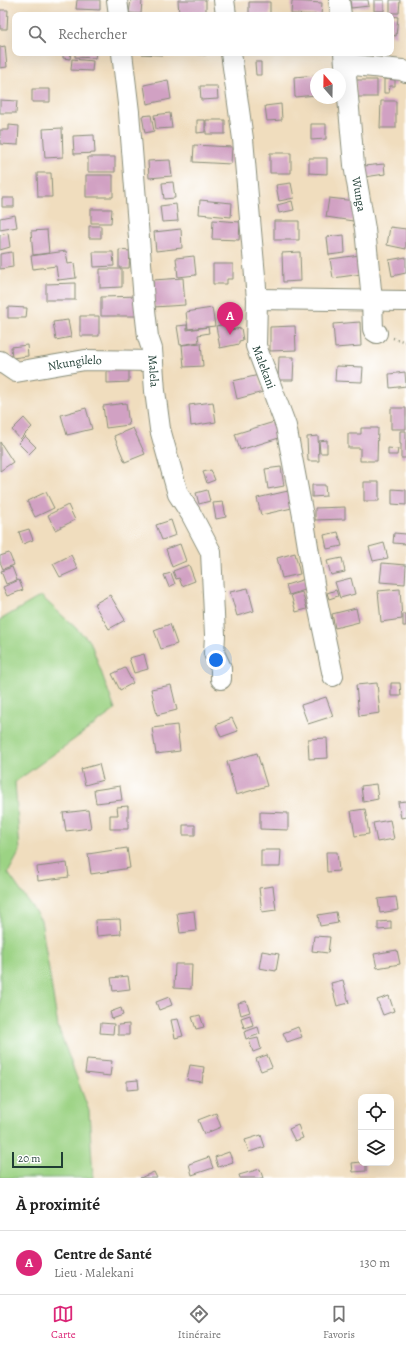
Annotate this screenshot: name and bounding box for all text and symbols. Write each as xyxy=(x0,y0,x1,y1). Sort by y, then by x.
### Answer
search box xyxy=(12,12,394,56)
icon: search xyxy=(26,23,48,45)
text: Rechercher xyxy=(58,24,127,44)
north arrow xyxy=(310,68,346,104)
street label: Wunga xyxy=(348,174,370,213)
pin: A xyxy=(217,302,243,335)
street label: Malekani xyxy=(248,343,279,391)
street label: Nkungilelo xyxy=(47,352,102,374)
street label: Malela xyxy=(144,354,163,388)
your location xyxy=(206,650,226,670)
map controls xyxy=(358,1094,394,1166)
button: locate xyxy=(358,1094,394,1130)
button: layers xyxy=(358,1130,394,1166)
scale bar xyxy=(12,1150,63,1169)
text: 20 m xyxy=(18,1151,40,1166)
text: À proximité xyxy=(16,1193,100,1216)
text: Centre de Santé xyxy=(54,1244,152,1264)
text: A xyxy=(25,1254,33,1271)
text: 130 m xyxy=(360,1254,390,1271)
text: Lieu · Malekani xyxy=(54,1264,134,1281)
tab: Carte xyxy=(51,1303,76,1342)
tab: Itinéraire xyxy=(178,1303,221,1342)
tab: Favoris xyxy=(323,1303,355,1342)

